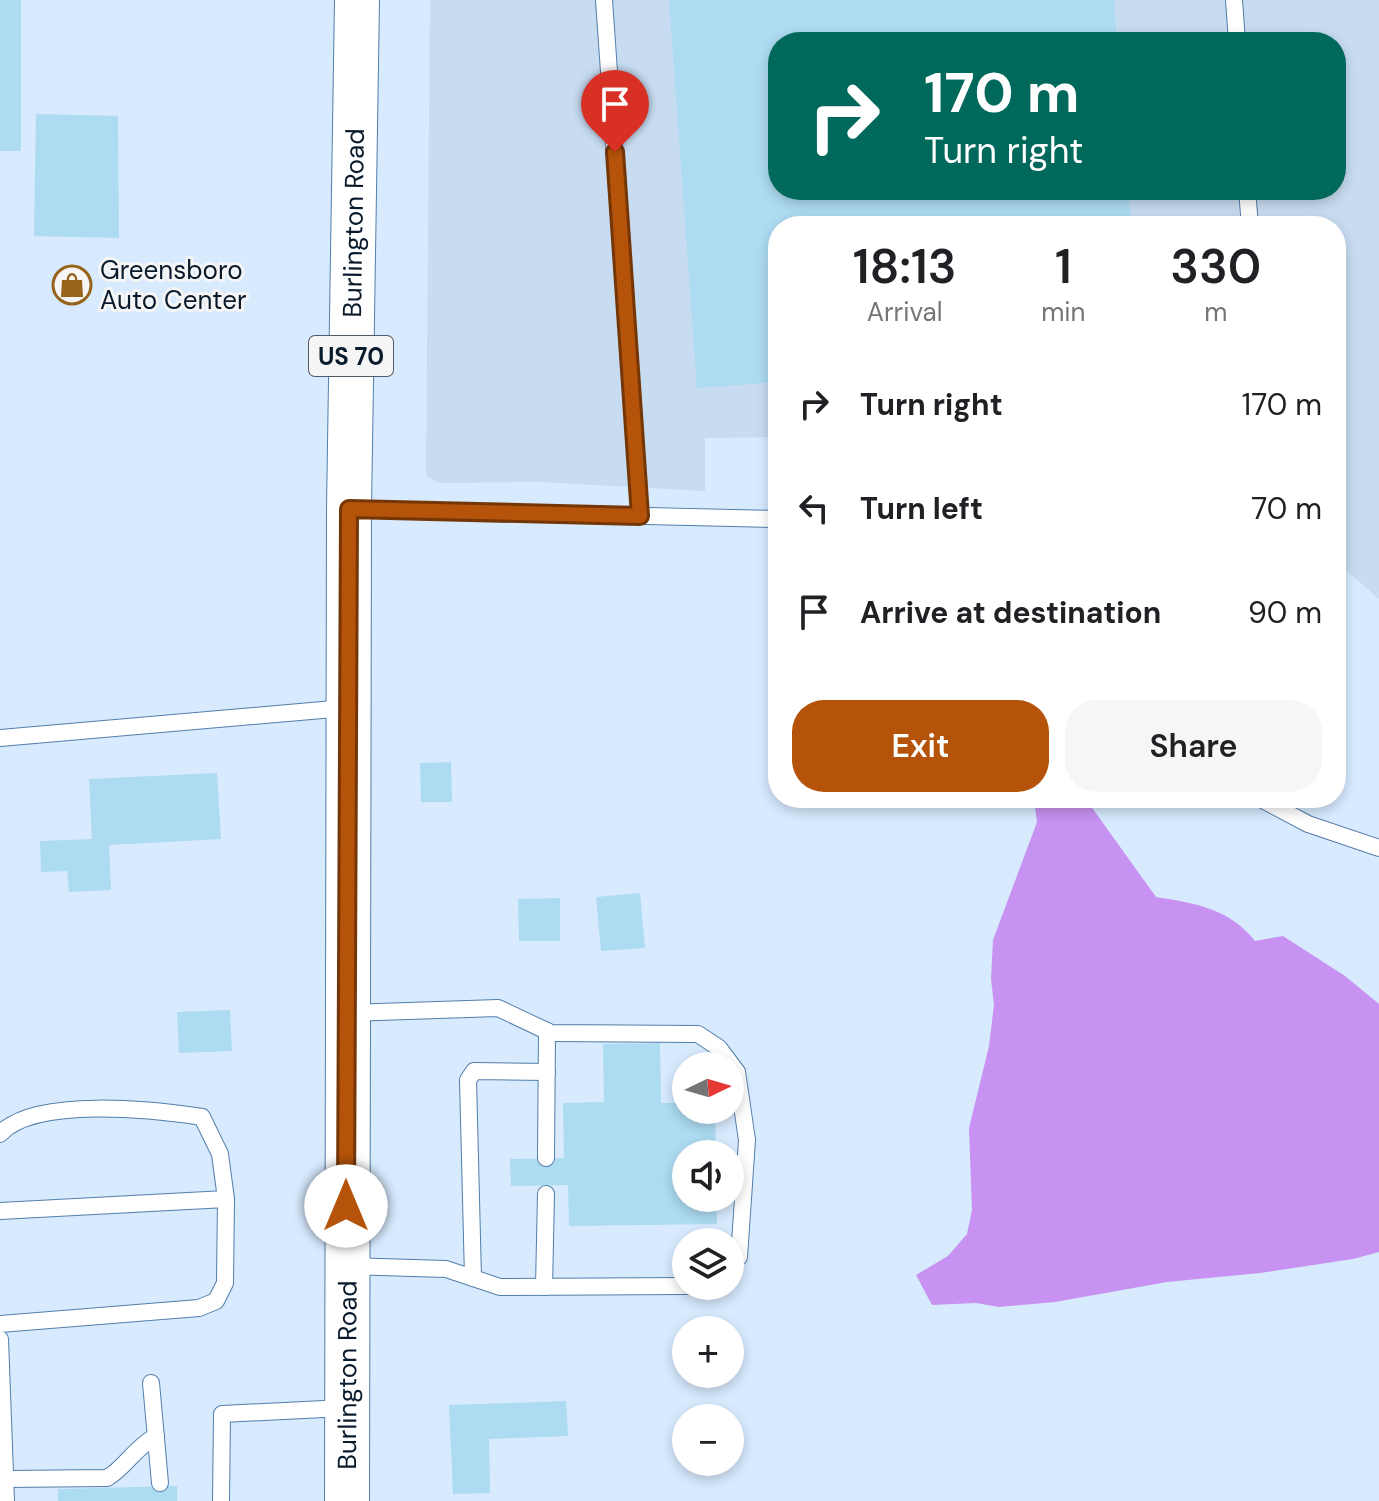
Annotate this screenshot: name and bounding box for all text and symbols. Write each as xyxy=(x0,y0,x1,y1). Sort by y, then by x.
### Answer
text: 170 m xyxy=(924,56,1079,129)
icon: right xyxy=(792,64,896,168)
pin xyxy=(581,70,649,152)
icon: arrive xyxy=(593,82,637,126)
text: Turn right xyxy=(924,127,1083,174)
street label: Burlington Road xyxy=(335,128,372,318)
text: 18:13 xyxy=(853,235,956,298)
text: 1 xyxy=(1055,235,1072,298)
text: 330 xyxy=(1170,235,1261,298)
place label: Greensboro Auto Center xyxy=(100,253,247,317)
shop icon: Greensboro Auto Center xyxy=(51,264,93,306)
text: Arrival xyxy=(867,295,942,329)
text: min xyxy=(1041,295,1085,329)
text: m xyxy=(1204,295,1227,329)
road number: US 70 xyxy=(309,336,393,376)
icon: right xyxy=(792,382,836,426)
text: Turn right xyxy=(860,385,1003,424)
text: 170 m xyxy=(1242,385,1322,424)
icon: left xyxy=(792,486,836,530)
text: Turn left xyxy=(860,489,983,528)
text: 70 m xyxy=(1251,489,1322,528)
icon: arrive xyxy=(792,590,836,634)
text: Arrive at destination xyxy=(860,593,1161,632)
text: 90 m xyxy=(1248,593,1322,632)
button: Exit xyxy=(792,700,1049,792)
button: Share xyxy=(1065,700,1322,792)
north arrow xyxy=(672,1052,744,1124)
map controls xyxy=(672,1052,744,1476)
button: sound xyxy=(672,1140,744,1212)
position arrow xyxy=(304,1164,388,1248)
button: layers xyxy=(672,1228,744,1300)
street label: Burlington Road xyxy=(330,1280,364,1470)
button: + xyxy=(672,1316,744,1388)
button: − xyxy=(672,1404,744,1476)

